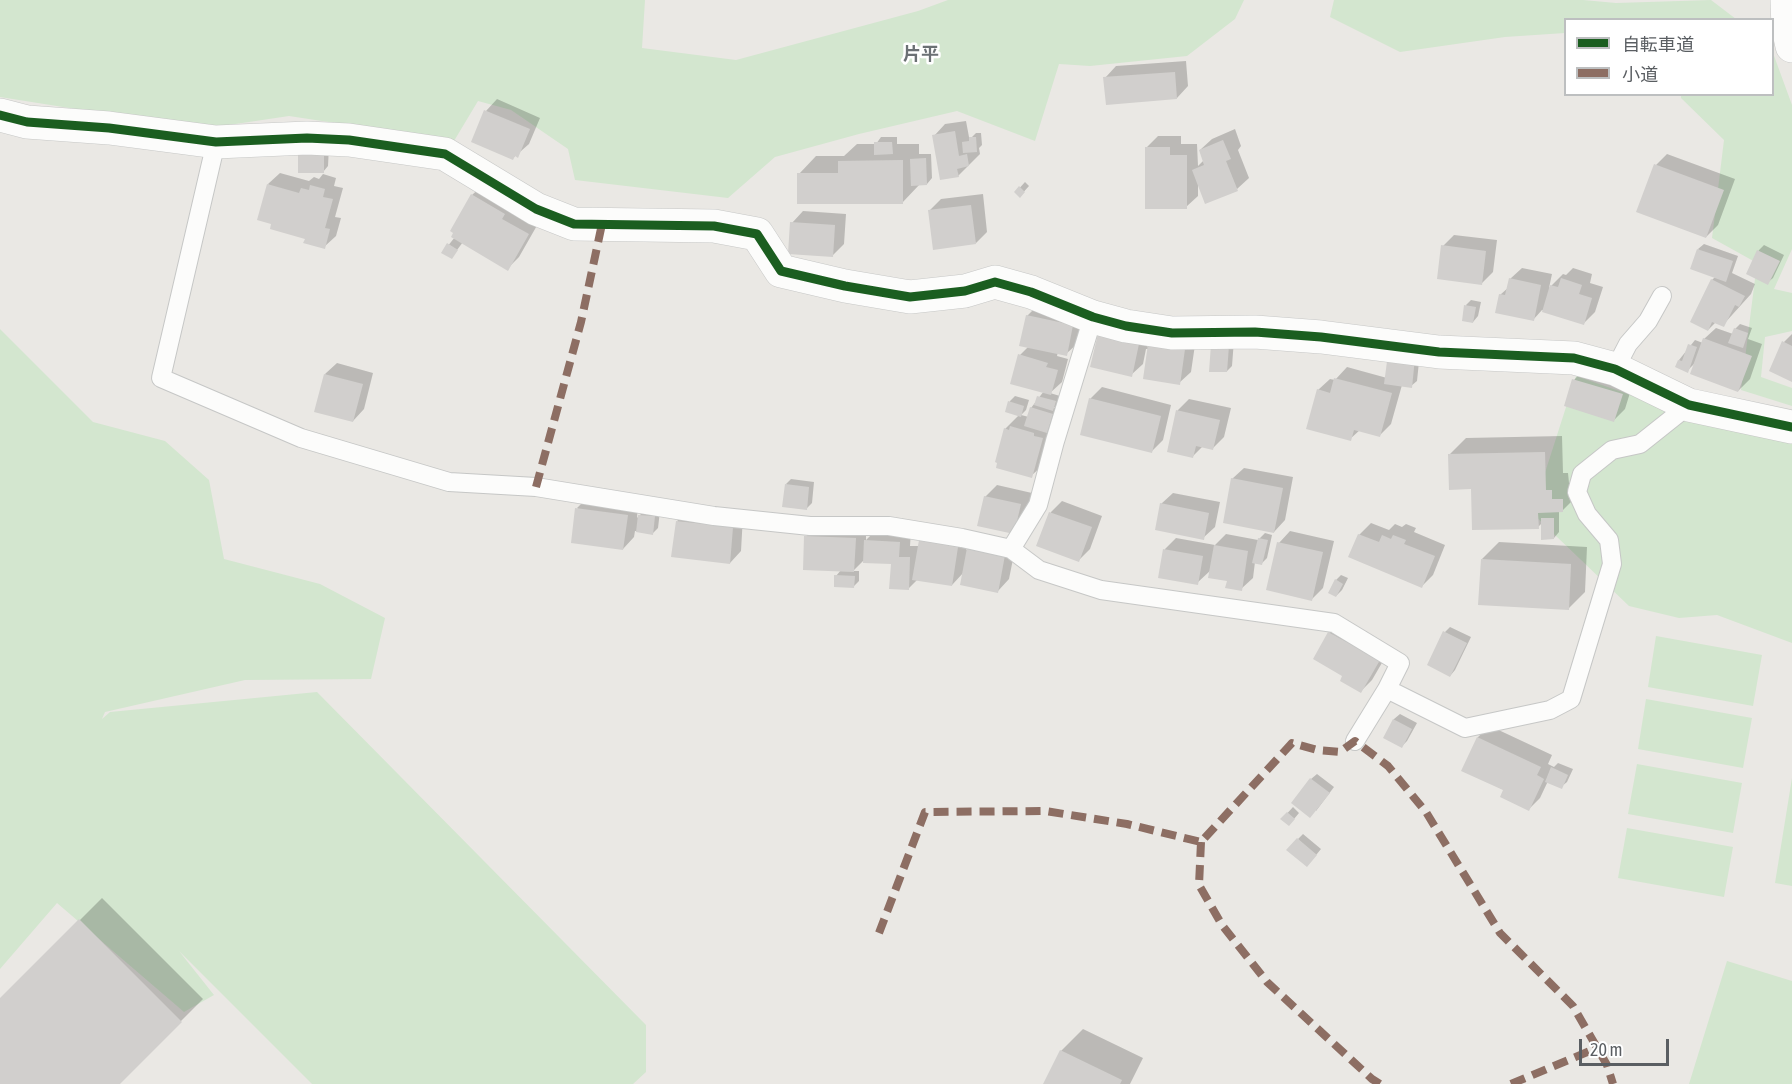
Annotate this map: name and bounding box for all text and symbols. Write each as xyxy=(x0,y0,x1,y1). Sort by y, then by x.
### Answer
legend xyxy=(1564,18,1774,96)
text: 自転車道 xyxy=(1622,34,1694,55)
district label: 片平 xyxy=(903,43,939,65)
text: 小道 xyxy=(1622,64,1658,85)
scale bar xyxy=(1582,1027,1672,1065)
text: 20 m xyxy=(1590,1039,1622,1060)

